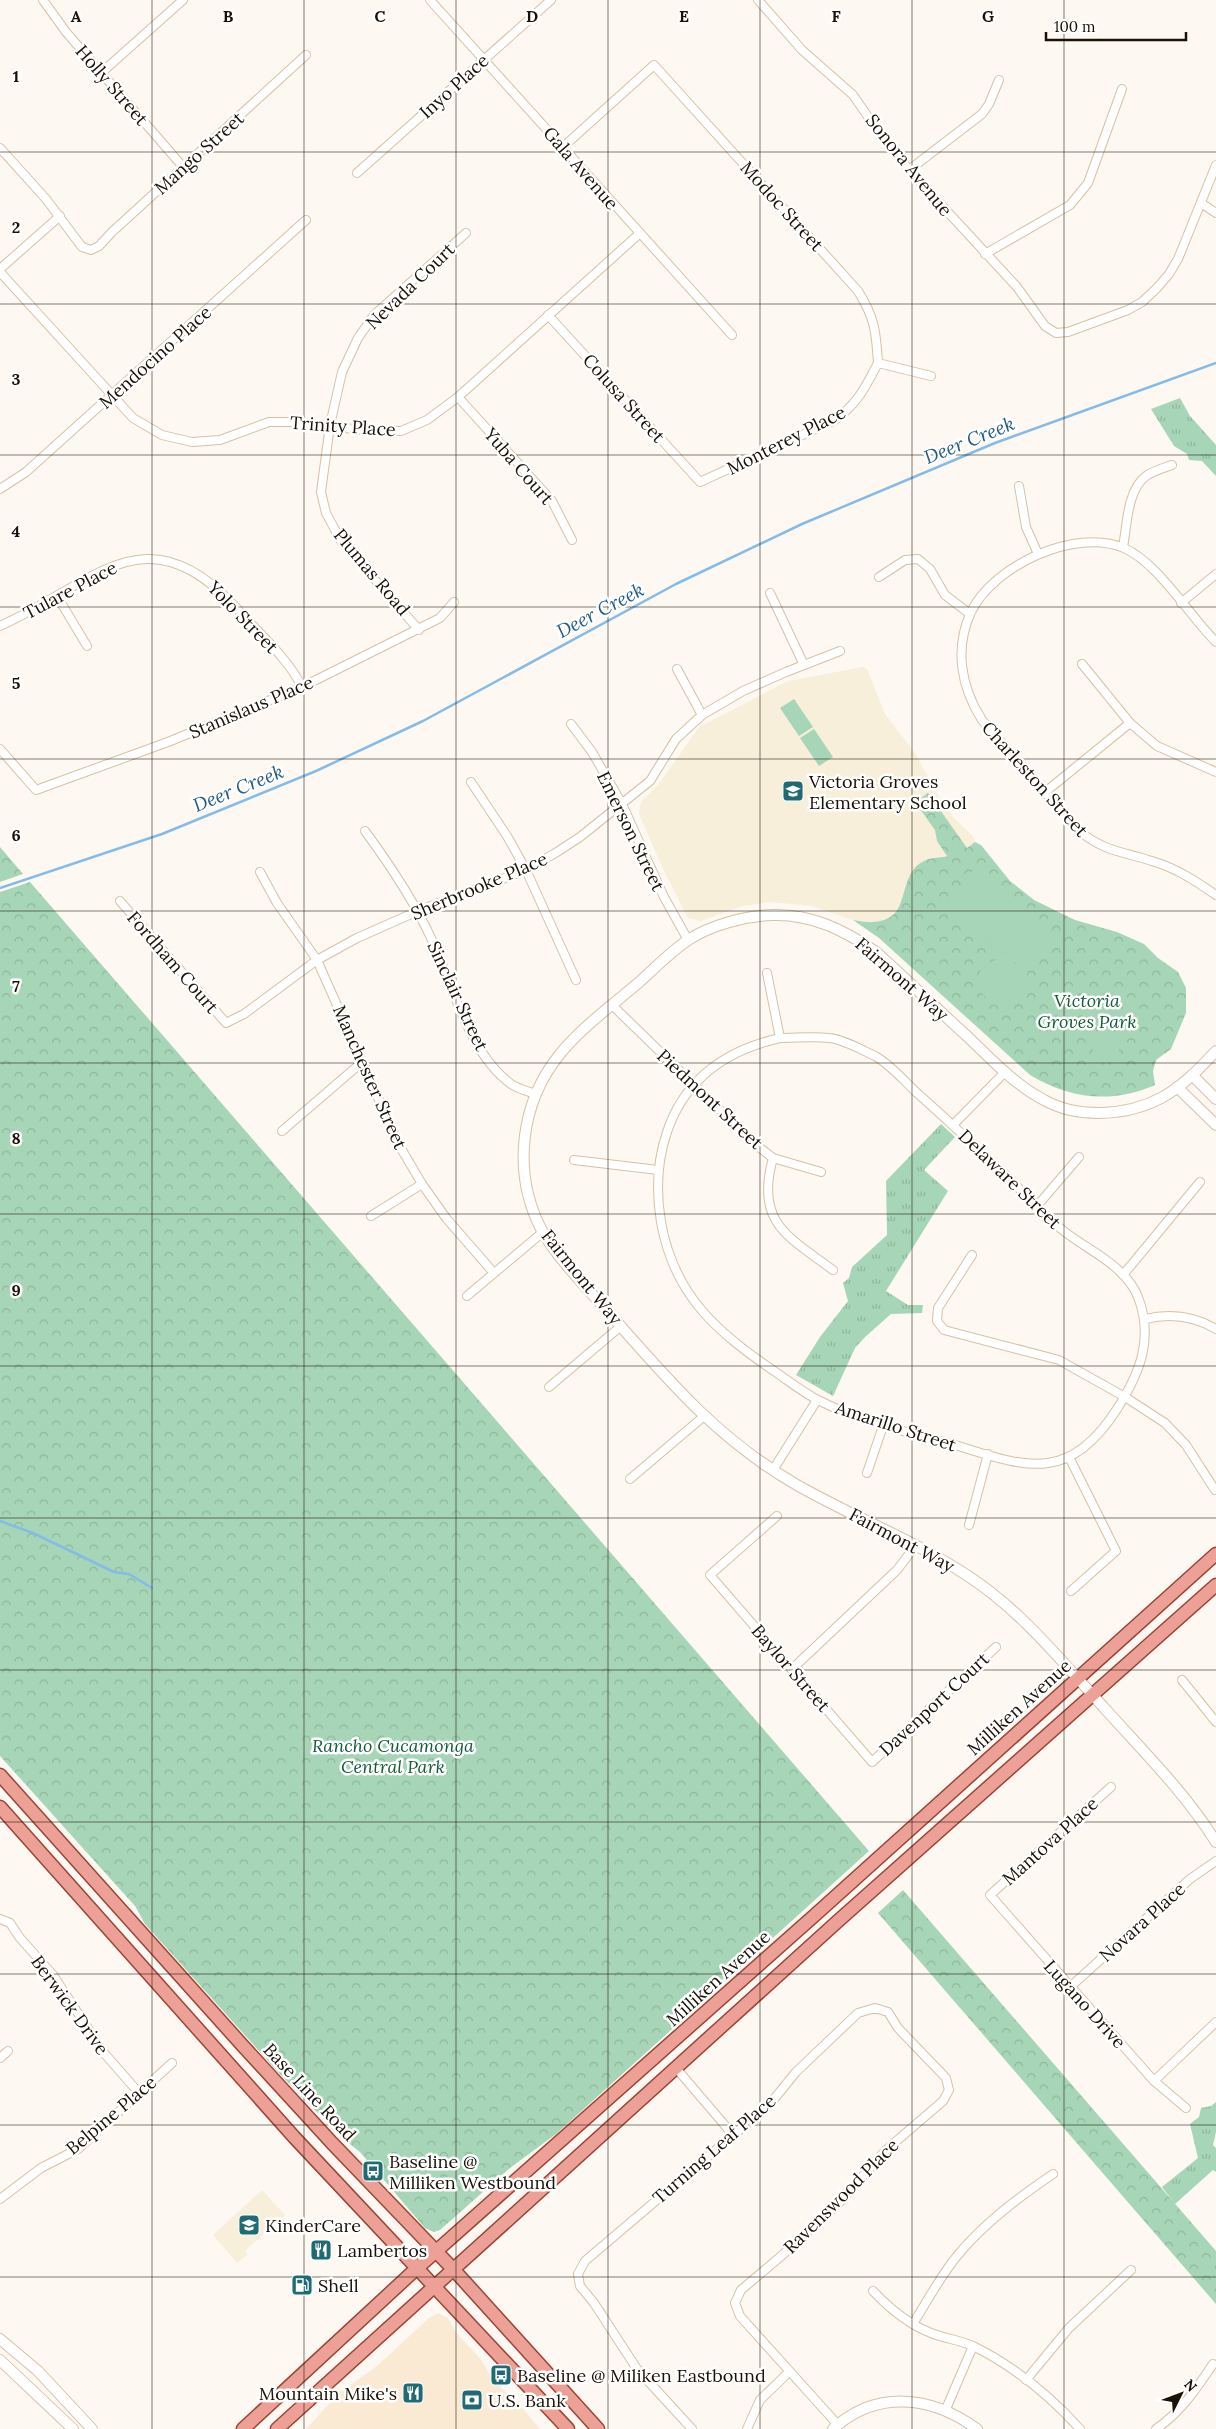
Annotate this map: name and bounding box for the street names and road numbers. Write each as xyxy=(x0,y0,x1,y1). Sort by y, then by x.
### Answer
street label: Holly Street xyxy=(71,40,153,130)
street label: Inyo Place xyxy=(415,49,494,123)
street label: Mango Street xyxy=(149,107,249,199)
street label: Sonora Avenue xyxy=(861,109,957,221)
street label: Gala Avenue xyxy=(539,122,624,215)
street label: Modoc Street xyxy=(735,156,829,256)
street label: Nevada Court xyxy=(361,238,459,334)
street label: Mendocino Place xyxy=(94,300,216,414)
street label: Colusa Street xyxy=(578,349,670,447)
street label: Monterey Place xyxy=(723,400,849,480)
street label: Trinity Place xyxy=(289,411,397,441)
street label: Yuba Court xyxy=(479,422,559,509)
street label: Plumas Road xyxy=(329,524,415,620)
street label: Tulare Place xyxy=(19,556,121,624)
street label: Yolo Street xyxy=(202,575,283,658)
street label: Stanislaus Place xyxy=(185,670,317,744)
street label: Charleston Street xyxy=(977,716,1093,842)
street label: Emerson Street xyxy=(592,767,670,895)
street label: Sherbrooke Place xyxy=(407,847,551,925)
street label: Fordham Court xyxy=(122,906,224,1018)
street label: Fairmont Way xyxy=(851,932,954,1026)
street label: Sinclair Street xyxy=(423,937,493,1055)
street label: Manchester Street xyxy=(328,1001,412,1153)
street label: Piedmont Street xyxy=(652,1044,768,1154)
street label: Delaware Street xyxy=(954,1124,1066,1234)
street label: Fairmont Way xyxy=(536,1225,628,1330)
street label: Amarillo Street xyxy=(832,1395,959,1456)
street label: Fairmont Way xyxy=(845,1503,959,1578)
street label: Baylor Street xyxy=(747,1619,835,1717)
street label: Davenport Court xyxy=(874,1647,994,1761)
street label: Milliken Avenue xyxy=(962,1654,1076,1760)
street label: Mantova Place xyxy=(997,1792,1103,1890)
street label: Novara Place xyxy=(1094,1877,1190,1967)
street label: Milliken Avenue xyxy=(661,1925,775,2031)
street label: Berwick Drive xyxy=(26,1951,114,2059)
street label: Lugano Drive xyxy=(1039,1955,1131,2053)
street label: Base Line Road xyxy=(259,2038,362,2146)
street label: Belpine Place xyxy=(61,2070,161,2160)
street label: Turning Leaf Place xyxy=(648,2089,781,2209)
street label: Ravenswood Place xyxy=(779,2133,904,2258)

